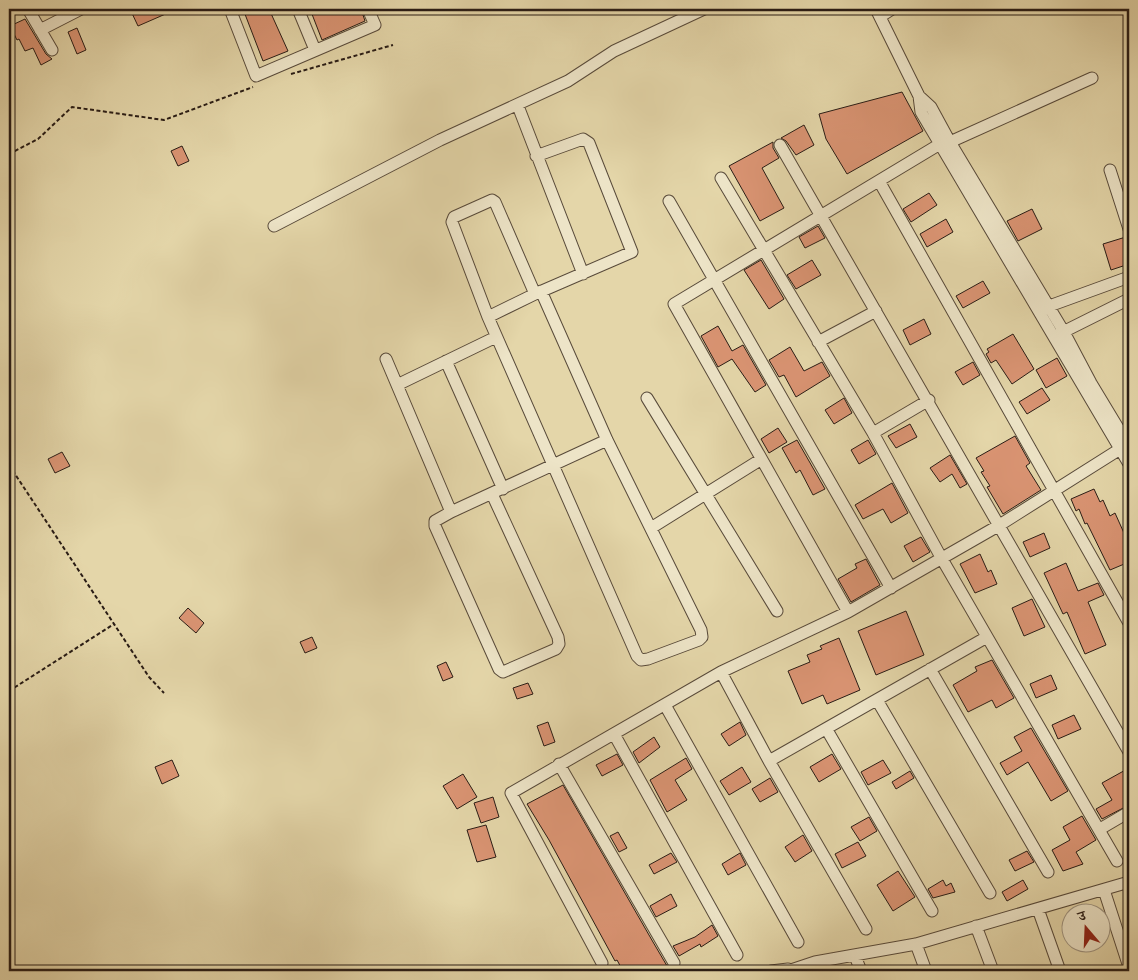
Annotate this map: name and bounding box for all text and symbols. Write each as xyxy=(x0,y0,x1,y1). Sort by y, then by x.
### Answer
north arrow xyxy=(1060,902,1110,952)
text: उ xyxy=(1075,907,1089,927)

